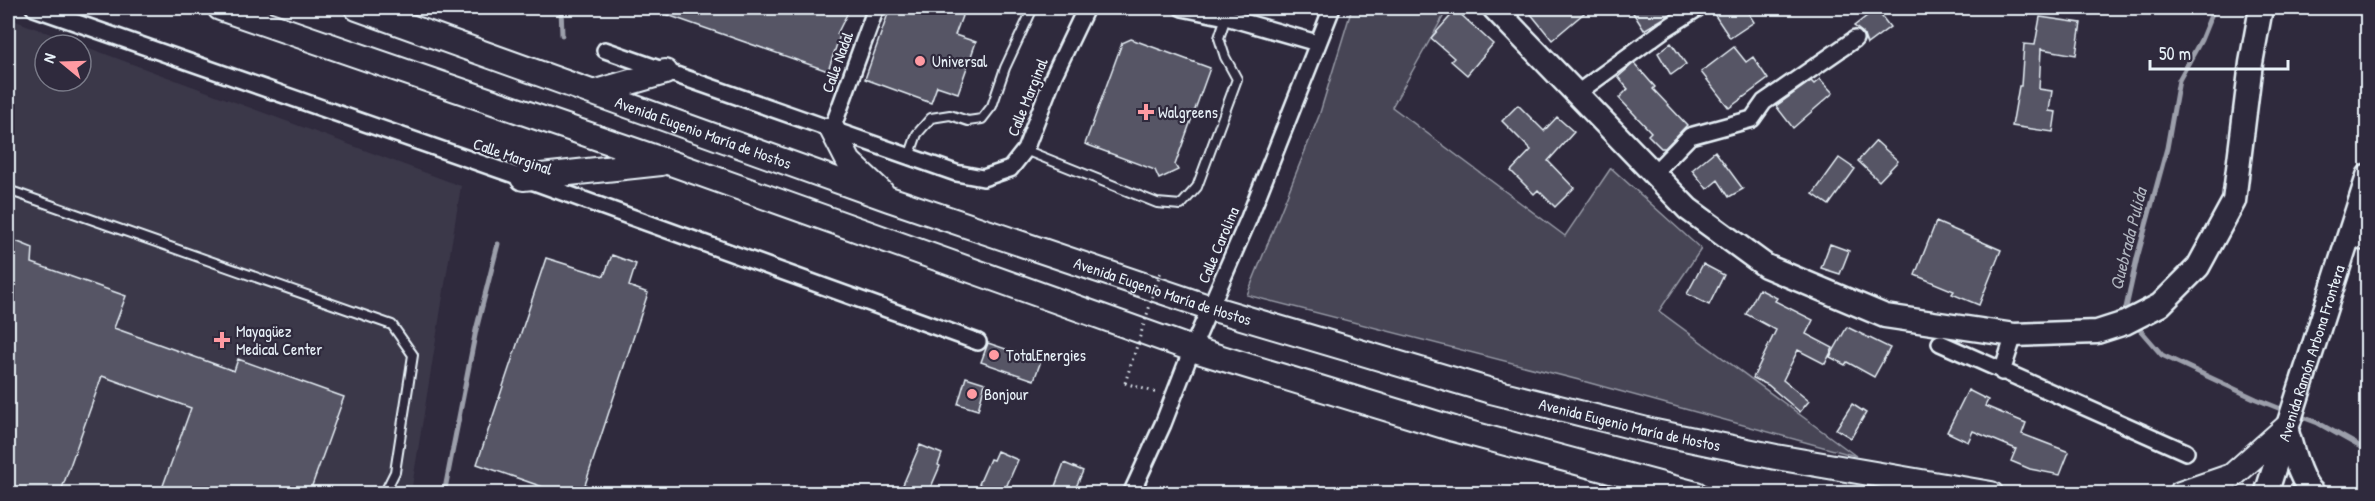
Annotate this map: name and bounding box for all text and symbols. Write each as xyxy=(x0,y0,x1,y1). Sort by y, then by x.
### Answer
street label: Calle Nadal xyxy=(816,28,858,96)
north arrow xyxy=(33,33,93,93)
scale bar xyxy=(2150,33,2288,71)
text: 50 m xyxy=(2159,41,2191,66)
text: N xyxy=(37,50,61,66)
place label: Universal xyxy=(932,50,988,72)
marker: Universal xyxy=(913,54,927,68)
street label: Calle Marginal xyxy=(1001,54,1053,139)
street label: Avenida Eugenio María de Hostos xyxy=(612,91,794,174)
place label: Walgreens xyxy=(1158,101,1218,123)
marker: Walgreens xyxy=(1139,105,1153,119)
street label: Calle Marginal xyxy=(470,132,556,180)
water label: Quebrada Pulida xyxy=(2103,183,2153,293)
street label: Calle Carolina xyxy=(1192,203,1244,287)
street label: Avenida Eugenio María de Hostos xyxy=(1071,251,1254,330)
street label: Avenida Ramón Arbona Frontera xyxy=(2273,262,2350,444)
place label: Mayagüez Medical Center xyxy=(236,320,323,360)
marker: Mayagüez Medical Center xyxy=(213,331,231,349)
place label: TotalEnergies xyxy=(1006,344,1086,366)
marker: TotalEnergies xyxy=(987,348,1001,362)
place label: Bonjour xyxy=(984,383,1029,405)
marker: Bonjour xyxy=(965,387,979,401)
street label: Avenida Eugenio María de Hostos xyxy=(1537,392,1722,456)

